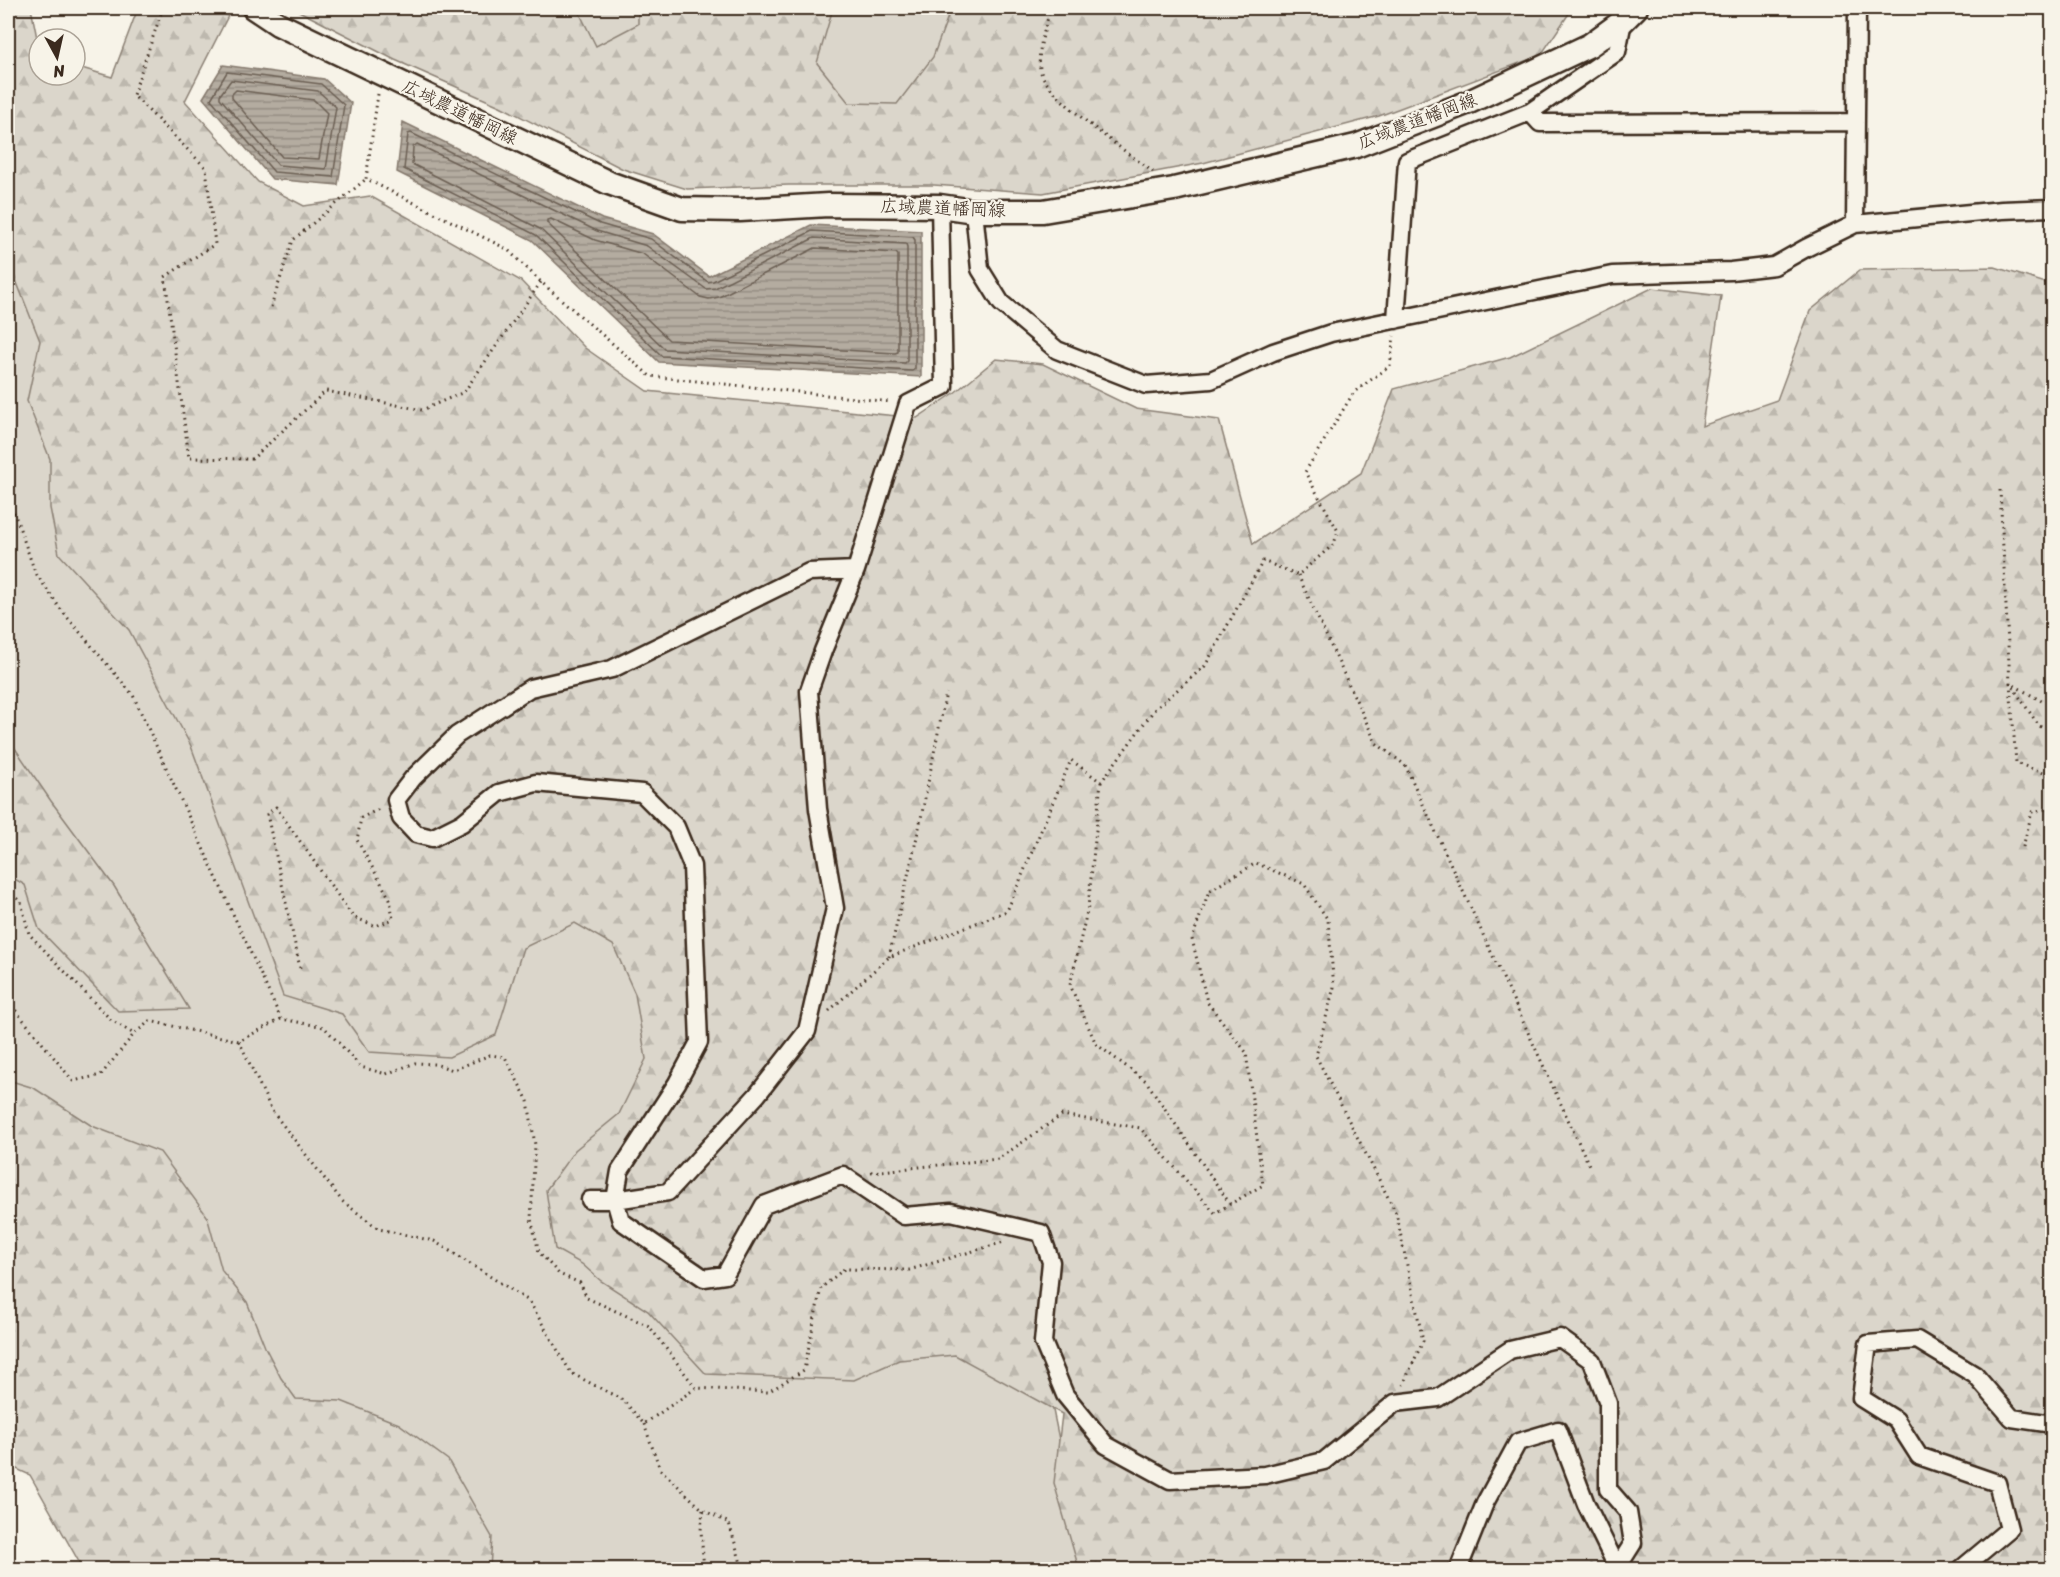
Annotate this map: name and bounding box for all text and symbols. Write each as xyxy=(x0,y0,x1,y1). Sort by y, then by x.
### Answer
north arrow xyxy=(27,27,87,87)
text: N xyxy=(51,56,68,87)
street label: 広域農道幡岡線 xyxy=(396,70,524,154)
street label: 広域農道幡岡線 xyxy=(1352,83,1482,159)
street label: 広域農道幡岡線 xyxy=(879,190,1007,226)

